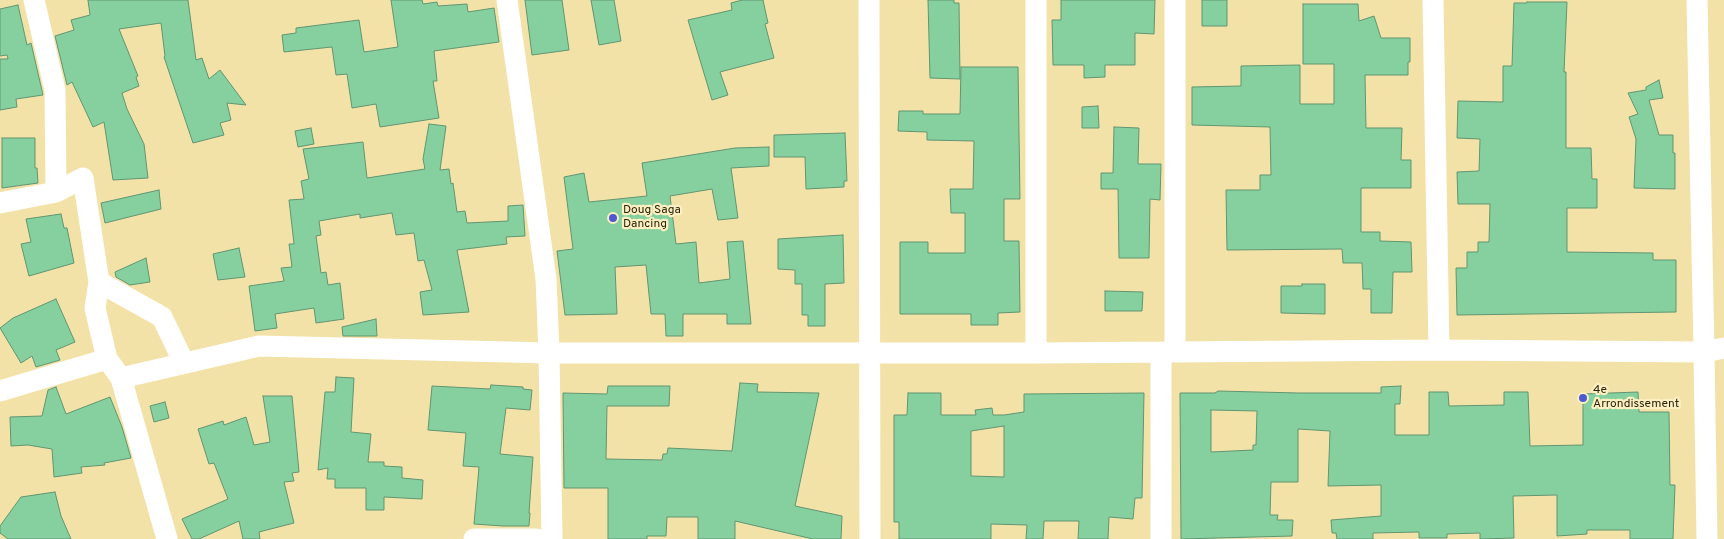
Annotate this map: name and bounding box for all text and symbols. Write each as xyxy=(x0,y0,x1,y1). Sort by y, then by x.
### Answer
place label: Doug Saga Dancing xyxy=(623,204,681,232)
marker: Doug Saga Dancing xyxy=(607,212,619,224)
place label: 4e Arrondissement xyxy=(1593,384,1679,412)
marker: 4e Arrondissement xyxy=(1577,392,1589,404)

